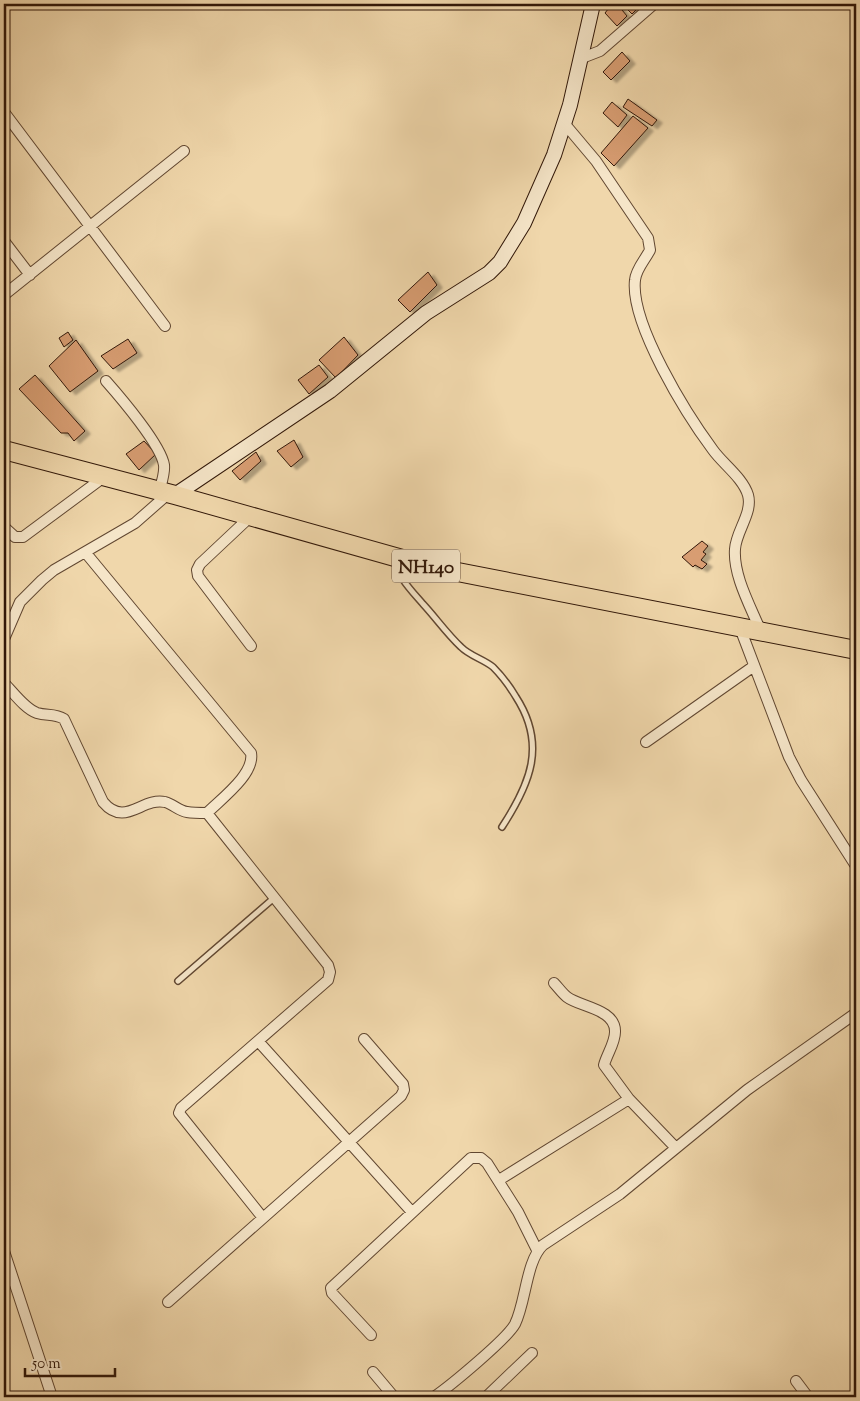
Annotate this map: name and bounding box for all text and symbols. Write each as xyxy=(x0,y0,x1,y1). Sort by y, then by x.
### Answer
road number: NH140 xyxy=(392,550,460,582)
scale bar xyxy=(25,1346,115,1378)
text: 50 m xyxy=(31,1354,61,1375)

